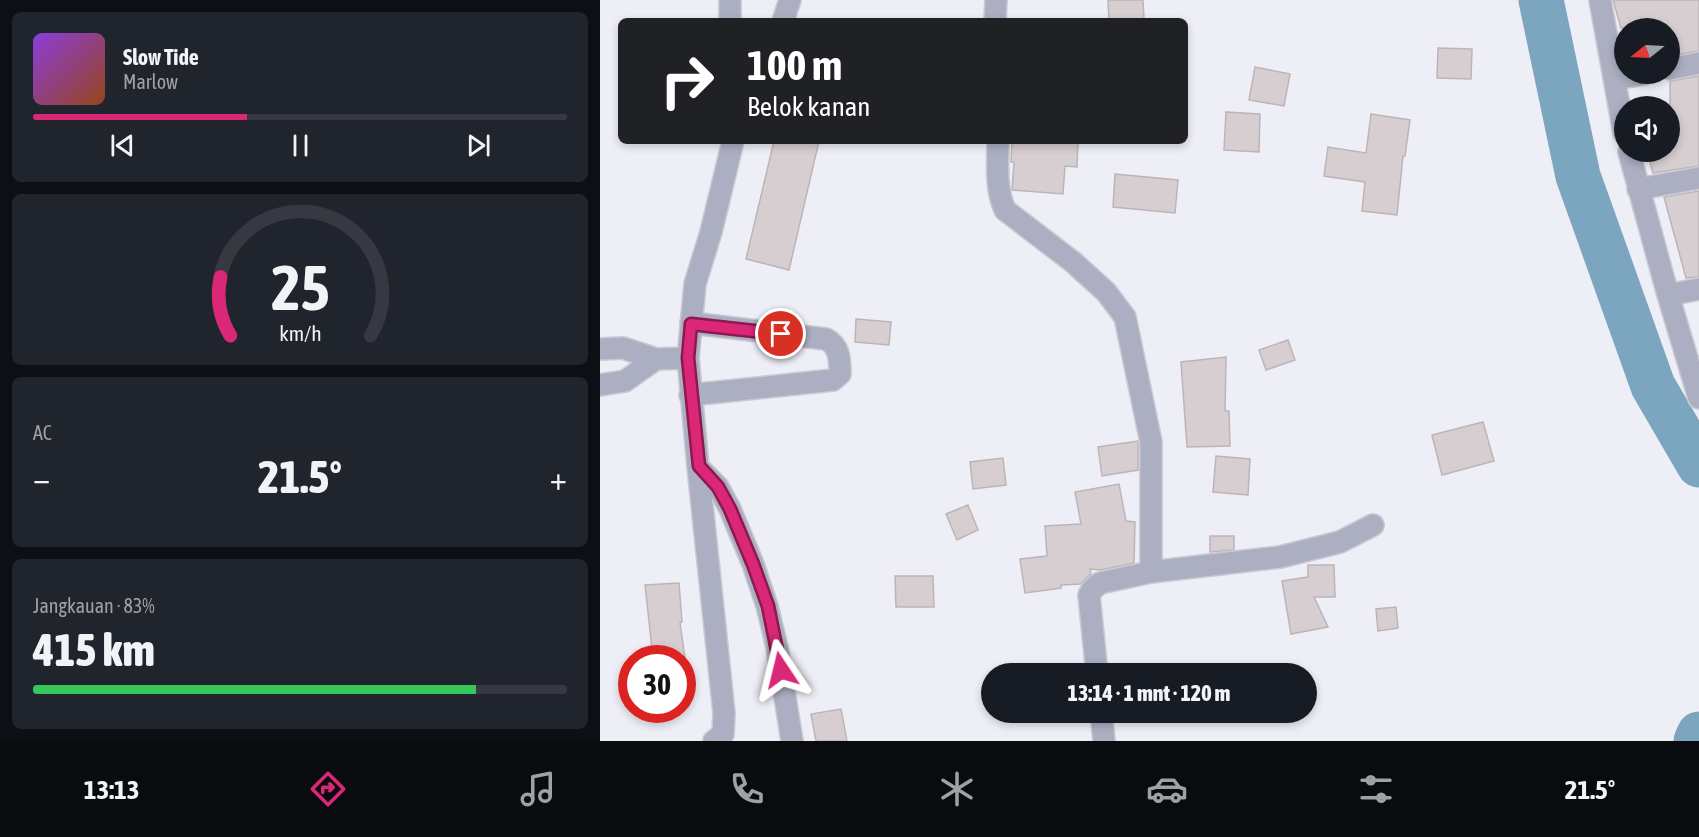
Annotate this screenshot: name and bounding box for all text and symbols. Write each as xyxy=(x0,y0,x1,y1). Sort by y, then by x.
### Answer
north arrow xyxy=(1614,18,1680,84)
map controls xyxy=(1614,18,1680,162)
text: 100 m xyxy=(747,41,842,89)
icon: right xyxy=(648,42,726,120)
text: Slow Tide xyxy=(123,44,199,70)
text: Marlow xyxy=(123,70,178,93)
text: Belok kanan xyxy=(747,91,870,122)
button: sound xyxy=(1614,96,1680,162)
icon: previous xyxy=(106,129,139,162)
icon: pause xyxy=(284,129,317,162)
icon: next xyxy=(462,129,495,162)
text: 25 xyxy=(271,253,329,324)
pin xyxy=(755,308,806,359)
icon: arrive xyxy=(764,317,797,350)
text: km/h xyxy=(279,322,321,347)
text: AC xyxy=(33,421,52,444)
text: 21.5° xyxy=(258,451,342,503)
text: − xyxy=(33,459,50,497)
text: + xyxy=(550,459,567,497)
text: Jangkauan · 83% xyxy=(33,594,155,617)
text: 415 km xyxy=(33,624,155,676)
position arrow xyxy=(749,638,813,702)
speed limit sign: 30 xyxy=(618,645,696,723)
text: 13:14 · 1 mnt · 120 m xyxy=(1068,680,1230,706)
icon: directions xyxy=(307,768,349,810)
icon: music xyxy=(517,768,559,810)
icon: phone xyxy=(726,768,768,810)
icon: climate xyxy=(936,768,978,810)
icon: car xyxy=(1146,768,1188,810)
icon: filters xyxy=(1355,768,1397,810)
text: 13:13 xyxy=(84,774,139,805)
text: 21.5° xyxy=(1565,774,1615,805)

